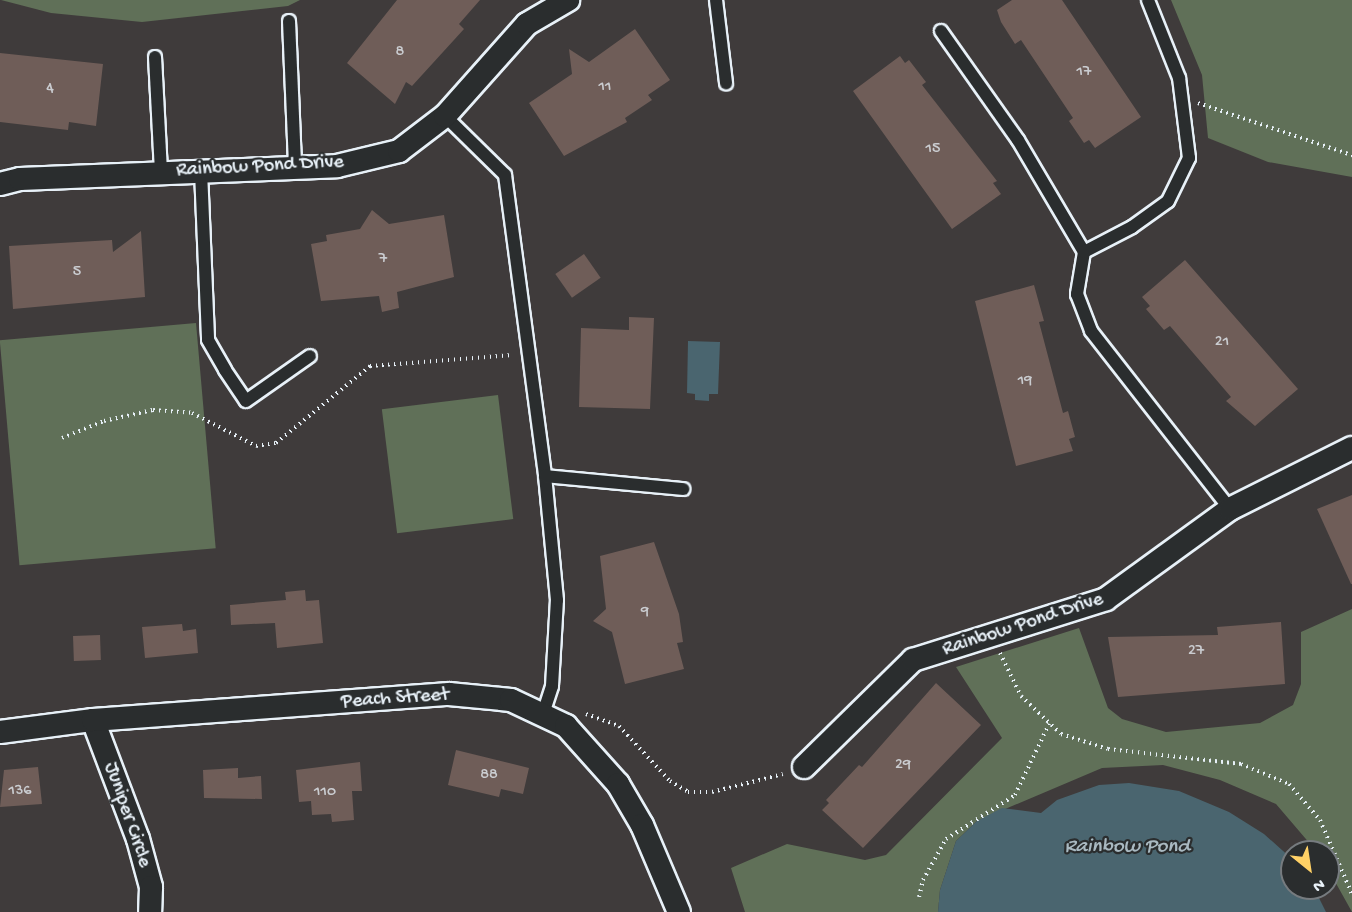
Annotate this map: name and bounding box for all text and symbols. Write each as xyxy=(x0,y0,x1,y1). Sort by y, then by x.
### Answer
house number: 8 xyxy=(396,43,404,63)
house number: 17 xyxy=(1077,63,1091,83)
house number: 11 xyxy=(599,78,611,98)
house number: 4 xyxy=(46,80,54,100)
house number: 15 xyxy=(926,140,940,160)
street label: Rainbow Pond Drive xyxy=(176,151,344,183)
house number: 7 xyxy=(379,250,387,270)
house number: 5 xyxy=(73,263,81,283)
house number: 21 xyxy=(1215,333,1229,353)
house number: 19 xyxy=(1018,372,1032,392)
street label: Rainbow Pond Drive xyxy=(940,588,1106,662)
house number: 9 xyxy=(641,603,649,623)
house number: 27 xyxy=(1188,642,1204,662)
street label: Peach Street xyxy=(340,683,450,715)
house number: 29 xyxy=(895,756,911,776)
street label: Juniper Circle xyxy=(98,759,156,871)
house number: 88 xyxy=(480,766,498,786)
house number: 136 xyxy=(9,782,31,802)
house number: 110 xyxy=(314,783,336,803)
water label: Rainbow Pond xyxy=(1064,835,1190,861)
north arrow xyxy=(1280,840,1340,900)
text: N xyxy=(1309,873,1328,895)

